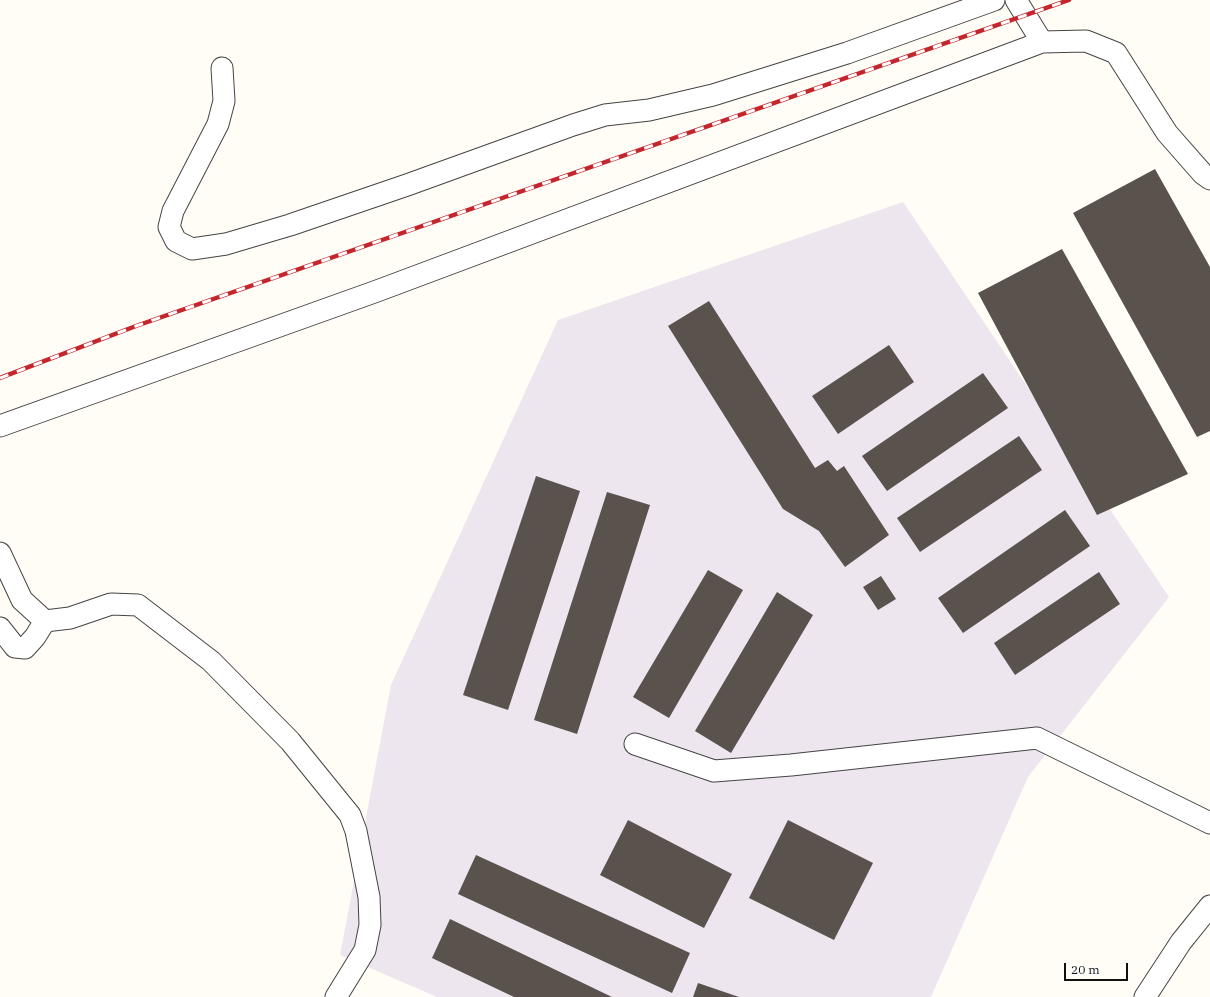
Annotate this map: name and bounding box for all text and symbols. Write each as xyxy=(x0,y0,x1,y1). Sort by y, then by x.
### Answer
scale bar xyxy=(1066,955,1130,981)
text: 20 m xyxy=(1071,962,1100,977)

